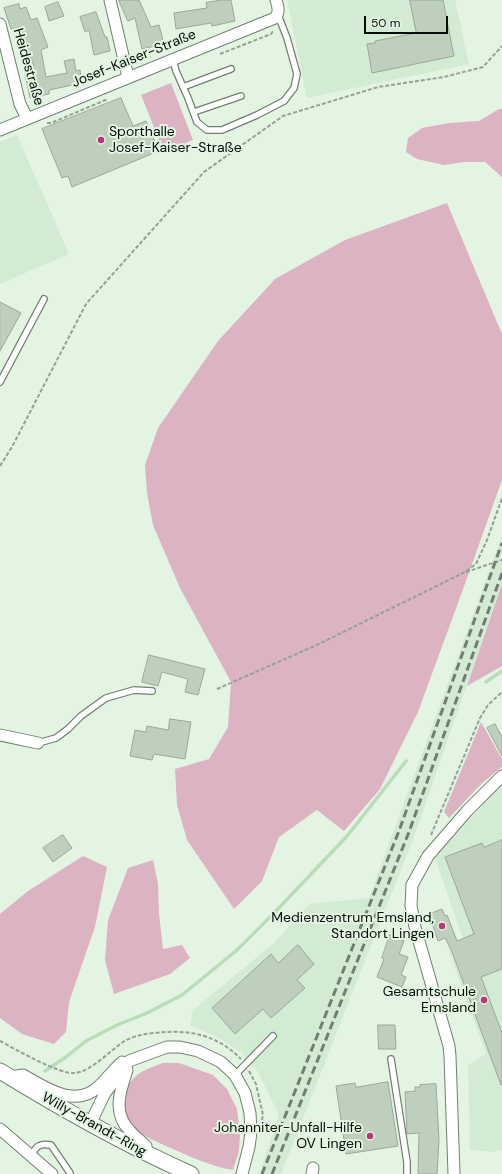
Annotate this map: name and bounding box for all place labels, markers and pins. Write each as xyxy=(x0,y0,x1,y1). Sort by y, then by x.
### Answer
place label: Sporthalle Josef-Kaiser-Straße xyxy=(109,124,242,156)
marker: Sporthalle Josef-Kaiser-Straße xyxy=(96,135,106,145)
place label: Medienzentrum Emsland, Standort Lingen xyxy=(271,910,434,942)
marker: Medienzentrum Emsland, Standort Lingen xyxy=(437,921,447,931)
place label: Gesamtschule Emsland xyxy=(383,984,476,1016)
marker: Gesamtschule Emsland xyxy=(479,995,489,1005)
place label: Johanniter-Unfall-Hilfe OV Lingen xyxy=(214,1120,362,1152)
marker: Johanniter-Unfall-Hilfe OV Lingen xyxy=(365,1131,375,1141)

